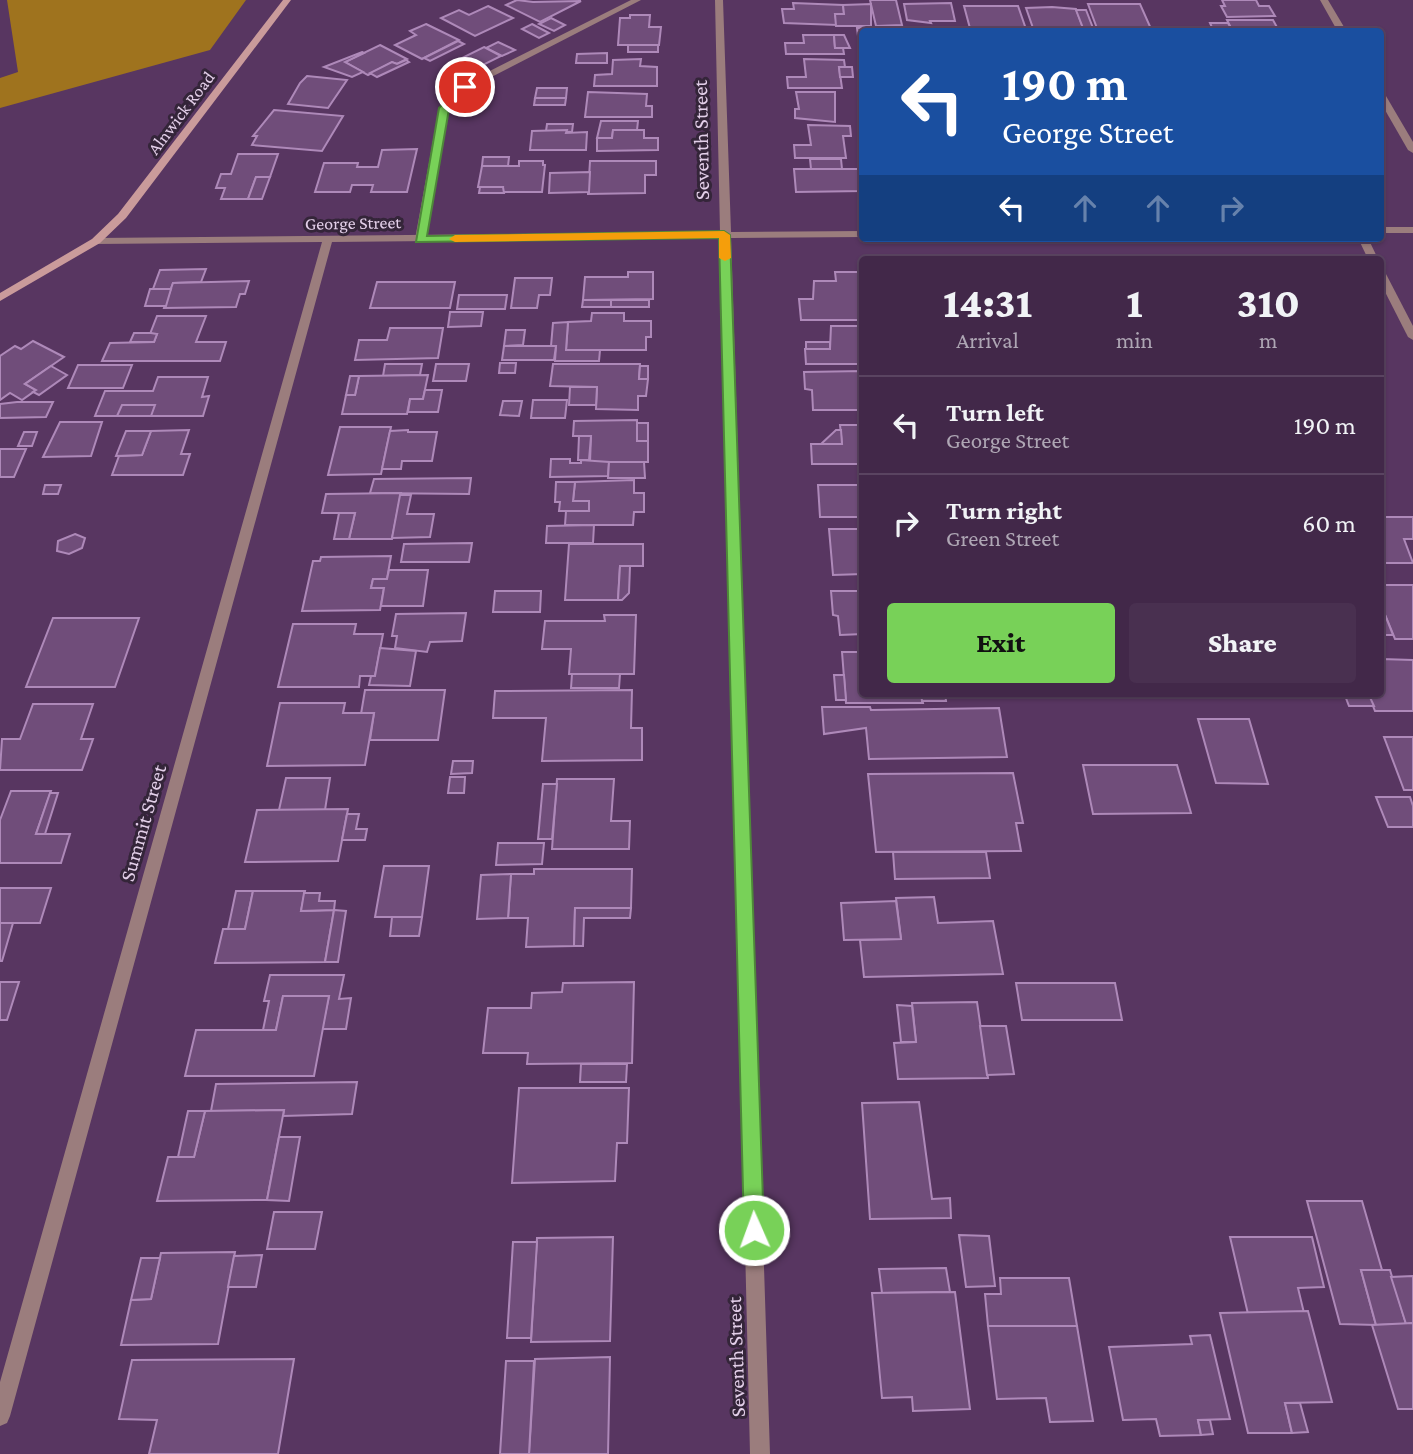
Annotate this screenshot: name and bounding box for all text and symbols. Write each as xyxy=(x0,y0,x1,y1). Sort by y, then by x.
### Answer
icon: left xyxy=(887,56,978,147)
text: 190 m xyxy=(1002,56,1128,111)
pin xyxy=(435,57,495,117)
street label: Alnwick Road xyxy=(143,67,219,158)
icon: arrive xyxy=(446,68,484,106)
street label: Seventh Street xyxy=(688,79,714,200)
text: George Street xyxy=(1002,114,1173,150)
icon: left xyxy=(993,189,1031,227)
icon: ahead xyxy=(1066,189,1104,227)
icon: ahead xyxy=(1139,189,1177,227)
icon: right xyxy=(1212,189,1250,227)
street label: George Street xyxy=(305,212,402,234)
text: 14:31 xyxy=(943,279,1032,326)
text: 1 xyxy=(1126,279,1143,326)
text: 310 xyxy=(1237,279,1300,326)
text: Arrival xyxy=(956,327,1019,353)
text: min xyxy=(1116,327,1153,353)
text: m xyxy=(1259,327,1278,353)
text: Turn left xyxy=(946,398,1044,427)
icon: left xyxy=(887,406,925,444)
text: 190 m xyxy=(1294,411,1356,440)
text: George Street xyxy=(946,427,1069,453)
text: Turn right xyxy=(946,496,1062,525)
icon: right xyxy=(887,504,925,542)
text: 60 m xyxy=(1302,509,1356,538)
text: Green Street xyxy=(946,525,1059,551)
button: Exit xyxy=(887,603,1115,683)
button: Share xyxy=(1129,603,1356,683)
street label: Summit Street xyxy=(115,761,171,884)
position arrow xyxy=(717,1193,791,1267)
street label: Seventh Street xyxy=(722,1295,750,1418)

